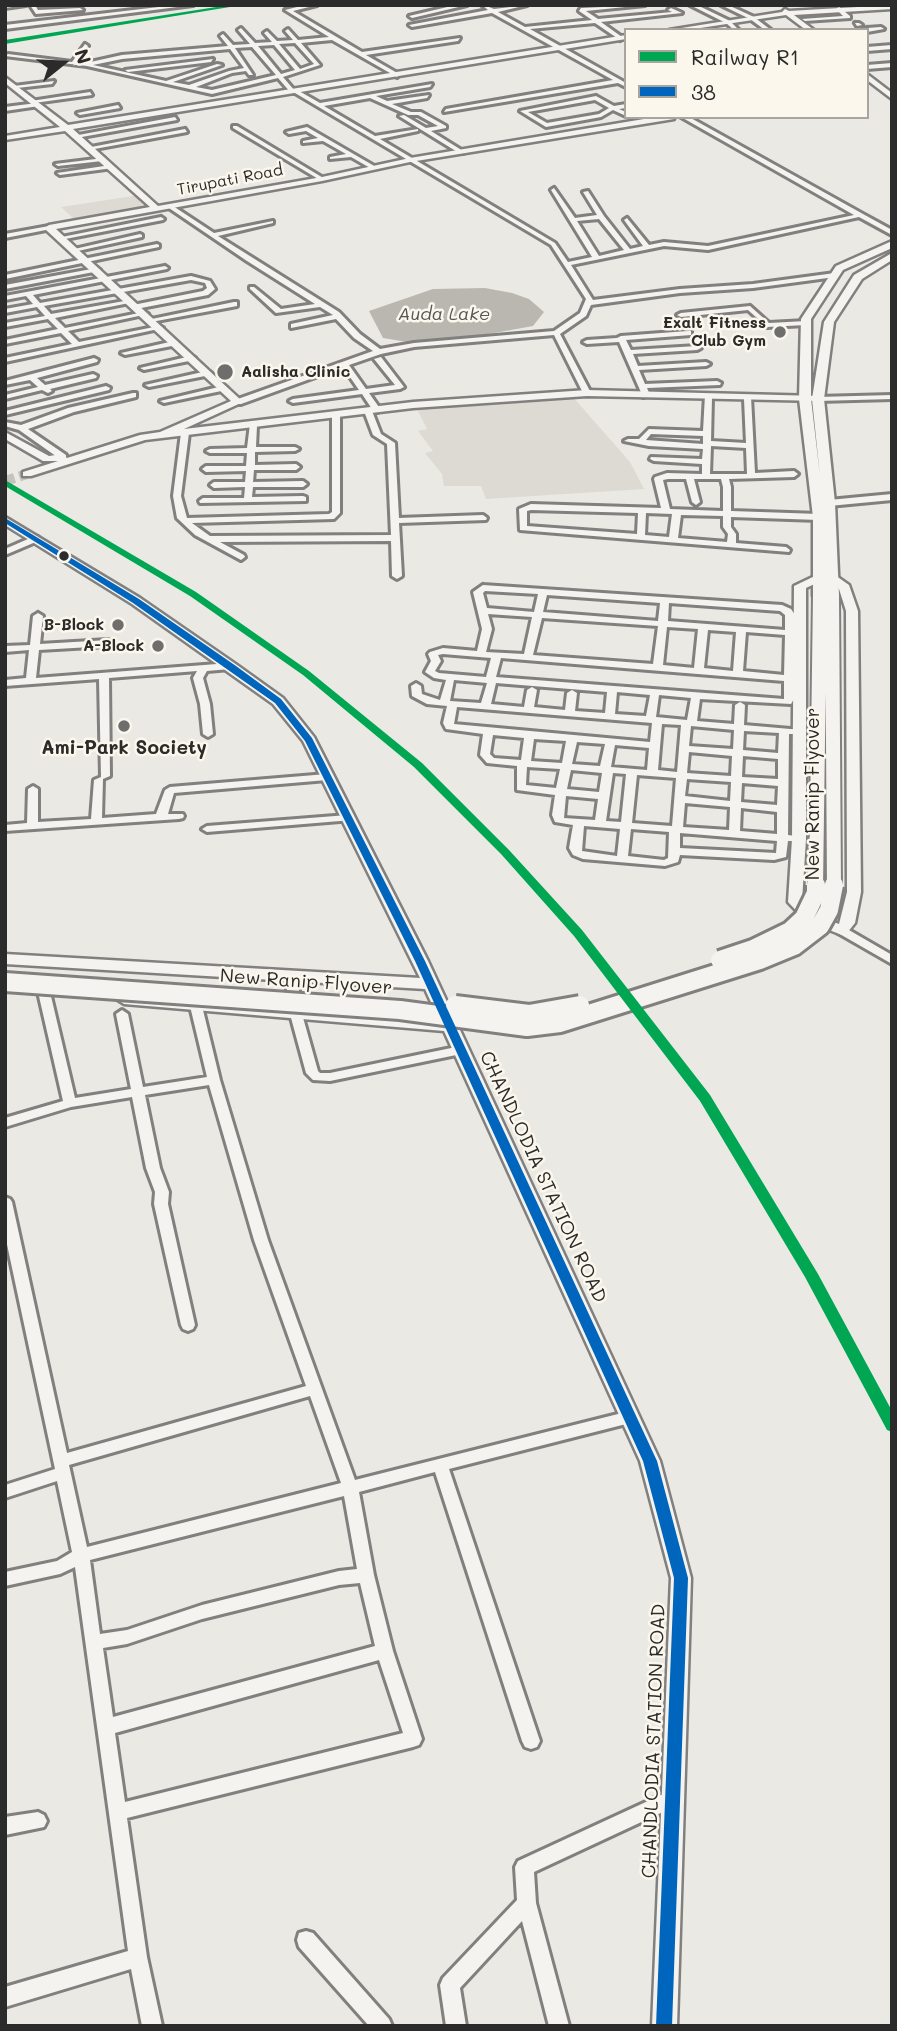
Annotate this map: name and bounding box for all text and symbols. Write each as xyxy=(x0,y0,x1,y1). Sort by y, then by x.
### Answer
north arrow xyxy=(28,28,98,98)
legend xyxy=(624,28,869,119)
text: Railway R1 xyxy=(691,43,799,70)
text: N xyxy=(69,46,98,67)
text: 38 xyxy=(691,78,716,105)
street label: Tirupati Road xyxy=(175,160,285,200)
water label: Auda Lake xyxy=(398,303,490,325)
place label: Exalt Fitness Club Gym xyxy=(663,313,766,351)
marker: Exalt Fitness Club Gym xyxy=(772,324,788,340)
marker: Aalisha Clinic xyxy=(215,362,235,382)
place label: Aalisha Clinic xyxy=(241,362,350,382)
unlabelled marker xyxy=(57,549,71,563)
place label: B-Block xyxy=(43,615,104,635)
marker: B-Block xyxy=(110,617,126,633)
place label: A-Block xyxy=(83,636,144,656)
marker: A-Block xyxy=(150,638,166,654)
street label: New Ranip Flyover xyxy=(802,708,824,880)
marker: Ami-Park Society xyxy=(116,718,132,734)
place label: Ami-Park Society xyxy=(41,737,207,759)
street label: New Ranip Flyover xyxy=(219,965,393,999)
street label: CHANDLODIA STATION ROAD xyxy=(475,1048,611,1306)
street label: CHANDLODIA STATION ROAD xyxy=(638,1603,670,1879)

